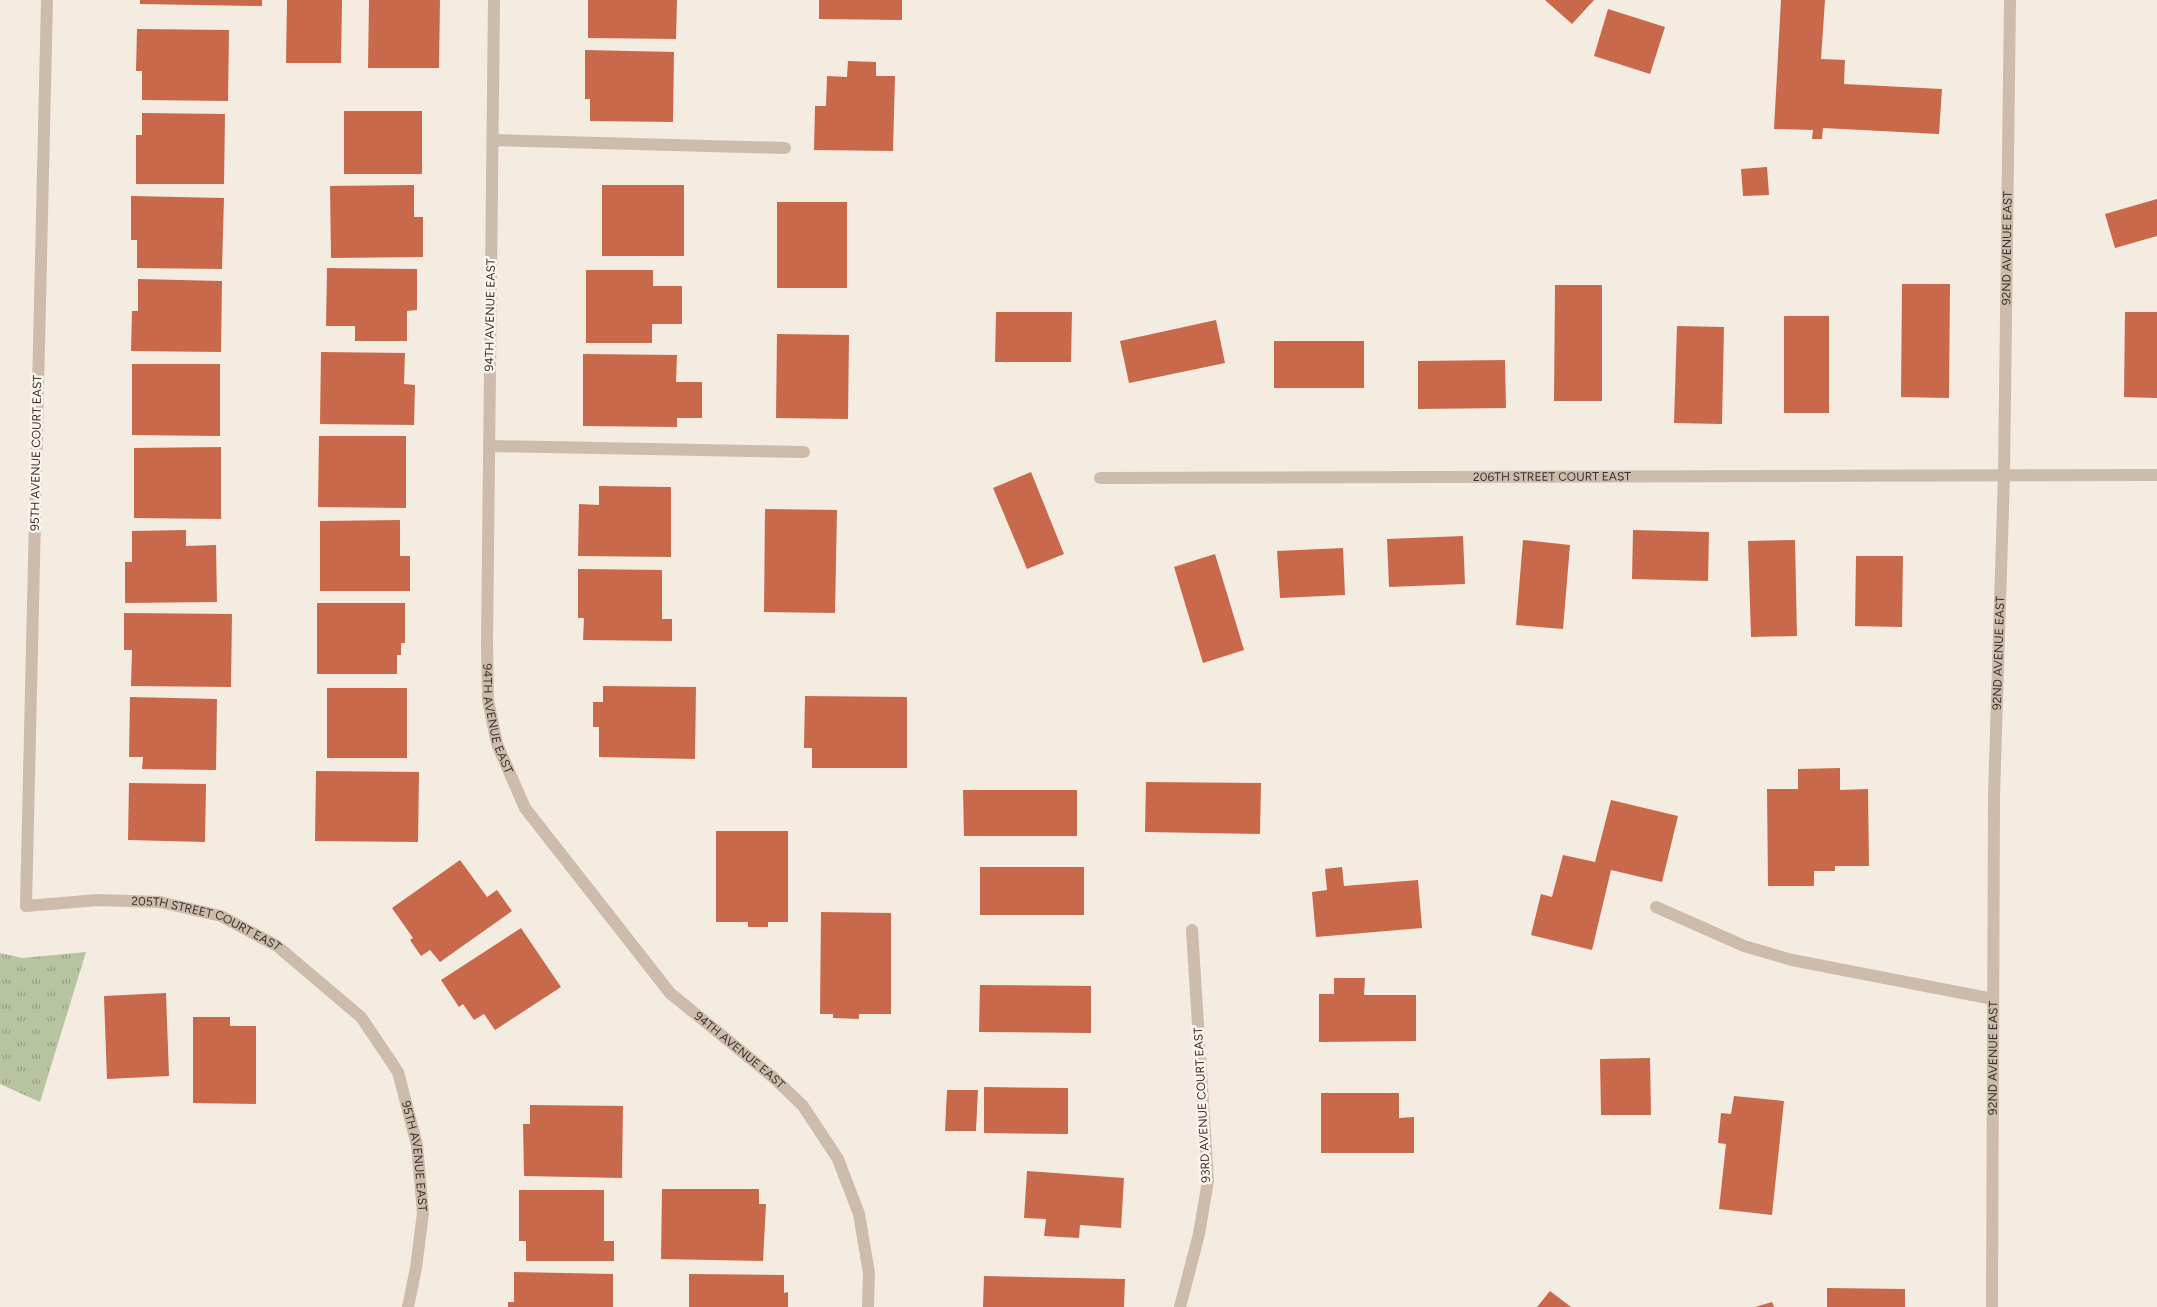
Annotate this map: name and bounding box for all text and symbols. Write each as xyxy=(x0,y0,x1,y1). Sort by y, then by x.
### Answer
street label: 92ND AVENUE EAST xyxy=(1999,191,2015,305)
street label: 94TH AVENUE EAST xyxy=(482,258,498,372)
street label: 95TH AVENUE COURT EAST xyxy=(28,375,44,531)
street label: 206TH STREET COURT EAST xyxy=(1473,469,1631,484)
street label: 92ND AVENUE EAST xyxy=(1990,595,2007,710)
street label: 94TH AVENUE EAST xyxy=(480,663,516,776)
street label: 205TH STREET COURT EAST xyxy=(131,894,284,954)
street label: 92ND AVENUE EAST xyxy=(1986,1001,2000,1115)
street label: 94TH AVENUE EAST xyxy=(692,1009,788,1092)
street label: 93RD AVENUE COURT EAST xyxy=(1191,1027,1213,1183)
street label: 95TH AVENUE EAST xyxy=(399,1099,430,1213)

